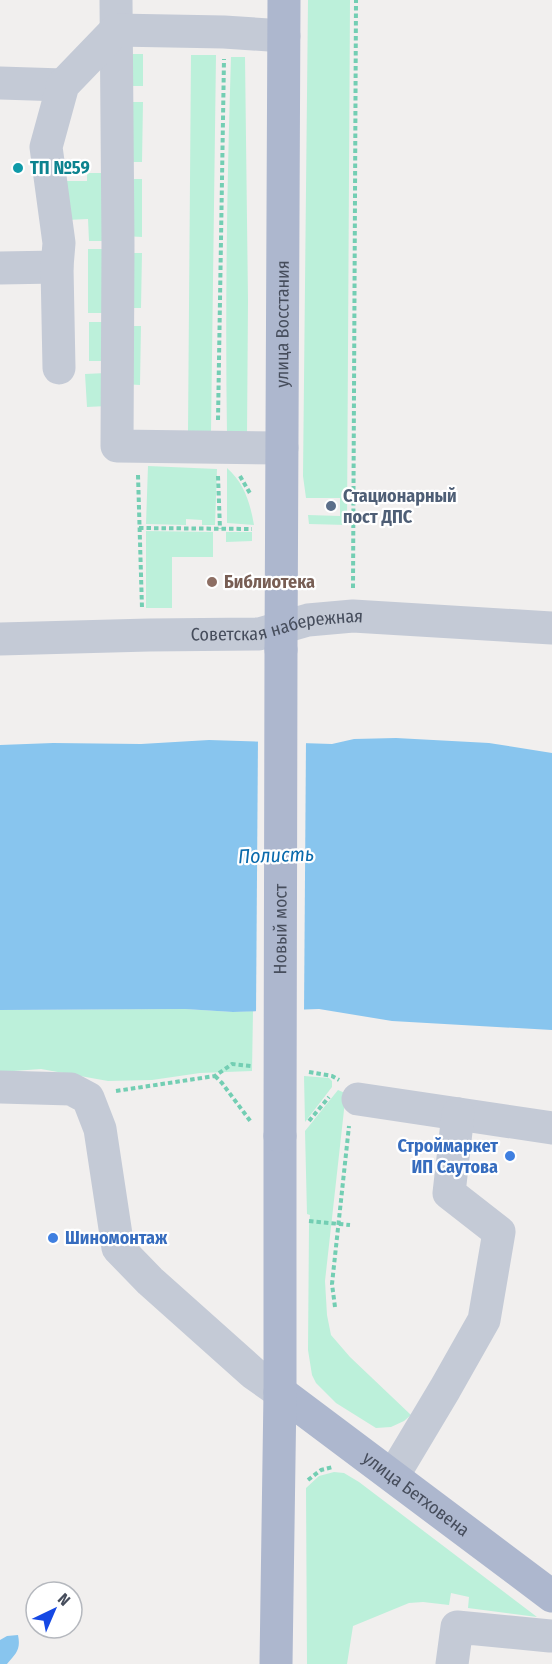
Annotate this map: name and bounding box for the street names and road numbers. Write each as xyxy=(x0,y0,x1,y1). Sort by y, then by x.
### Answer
street label: улица Восстания xyxy=(271,260,294,388)
street label: Советская набережная xyxy=(191,605,364,646)
street label: Новый мост xyxy=(269,883,292,974)
street label: улица Бетховена xyxy=(358,1447,474,1541)

